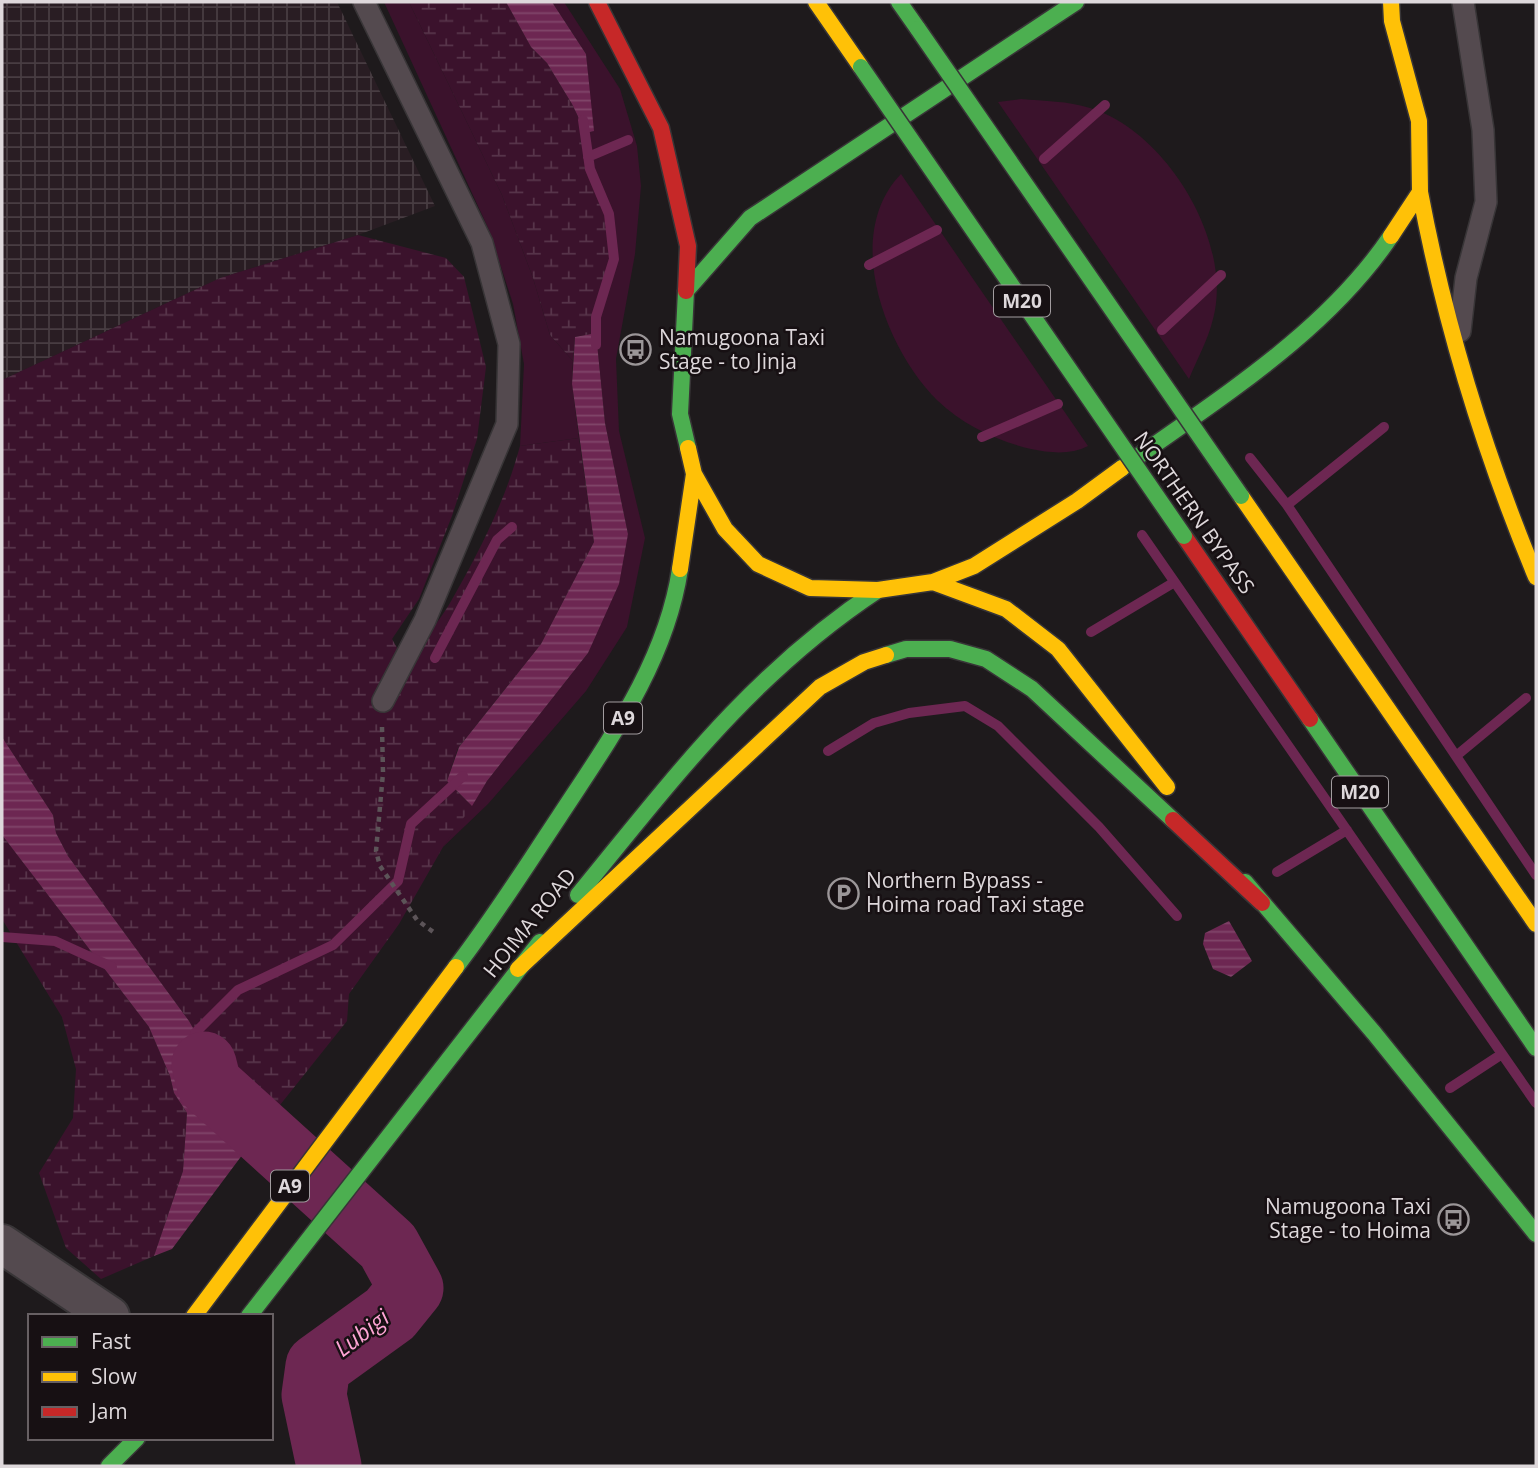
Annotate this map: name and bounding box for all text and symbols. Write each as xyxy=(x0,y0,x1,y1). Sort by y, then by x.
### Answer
road number: M20 xyxy=(994,286,1050,316)
place label: Namugoona Taxi Stage - to Jinja xyxy=(659,323,825,375)
bus stop icon: Namugoona Taxi Stage - to Jinja xyxy=(619,333,653,367)
street label: NORTHERN BYPASS xyxy=(1128,426,1261,599)
road number: A9 xyxy=(604,702,642,734)
road number: M20 xyxy=(1332,776,1388,807)
street label: HOIMA ROAD xyxy=(476,862,582,983)
place label: Northern Bypass - Hoima road Taxi stage xyxy=(866,866,1085,918)
parking icon: Northern Bypass - Hoima road Taxi stage xyxy=(826,876,860,910)
road number: A9 xyxy=(271,1170,309,1202)
place label: Namugoona Taxi Stage - to Hoima xyxy=(1265,1192,1431,1244)
bus stop icon: Namugoona Taxi Stage - to Hoima xyxy=(1437,1202,1471,1236)
water label: Lubigi xyxy=(327,1300,396,1363)
legend xyxy=(28,1314,273,1440)
text: Fast xyxy=(91,1327,131,1355)
text: Slow xyxy=(91,1362,137,1390)
text: Jam xyxy=(89,1397,128,1425)

